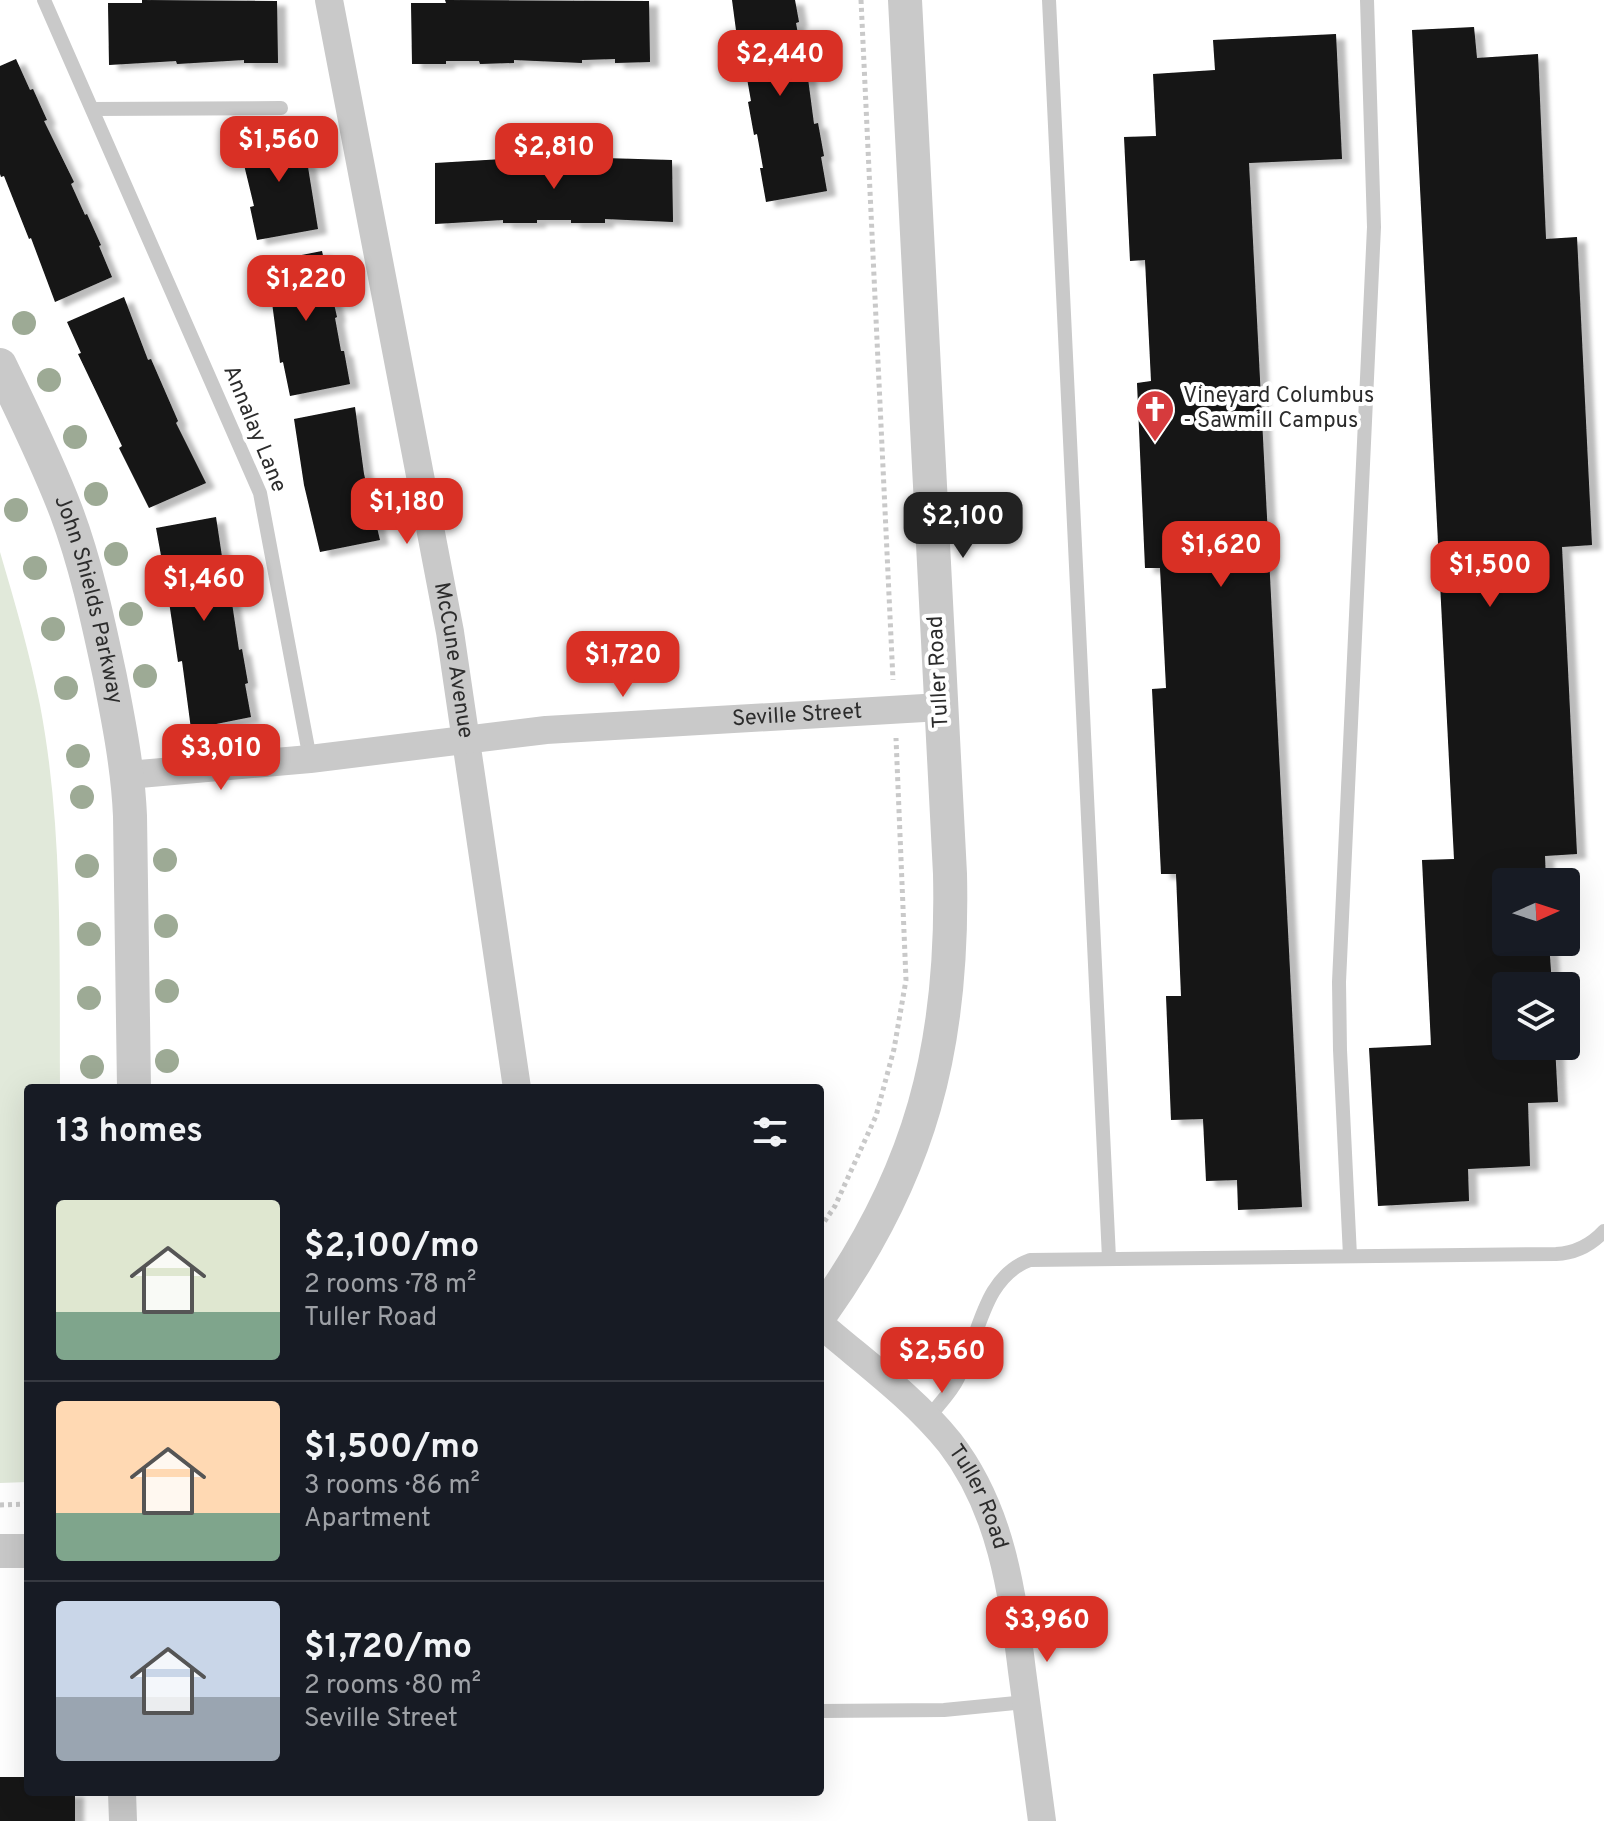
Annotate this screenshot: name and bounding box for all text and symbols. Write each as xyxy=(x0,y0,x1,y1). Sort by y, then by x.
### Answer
pin: $2,440 xyxy=(715,30,845,98)
text: $2,440 xyxy=(736,39,824,72)
pin: $1,560 xyxy=(214,116,344,184)
pin: $2,810 xyxy=(489,123,619,191)
text: $1,560 xyxy=(238,125,320,158)
text: $2,810 xyxy=(513,132,595,165)
pin: $1,220 xyxy=(241,255,371,323)
text: $1,220 xyxy=(265,264,347,297)
street label: Annalay Lane xyxy=(216,362,292,496)
place label: Vineyard Columbus - Sawmill Campus xyxy=(1183,383,1374,435)
church icon: Vineyard Columbus - Sawmill Campus xyxy=(1134,388,1176,443)
pin: $1,180 xyxy=(342,478,472,546)
text: $1,180 xyxy=(369,487,445,520)
street label: John Shields Parkway xyxy=(48,491,128,706)
pin: $2,100 xyxy=(898,492,1028,560)
text: $2,100 xyxy=(922,501,1004,534)
pin: $1,620 xyxy=(1156,521,1286,589)
text: $1,620 xyxy=(1180,530,1262,563)
pin: $1,500 xyxy=(1425,541,1555,609)
text: $1,500 xyxy=(1449,550,1531,583)
pin: $1,460 xyxy=(139,555,269,623)
text: $1,460 xyxy=(163,564,245,597)
street label: McCune Avenue xyxy=(427,580,479,740)
street label: Tuller Road xyxy=(923,615,955,729)
pin: $1,720 xyxy=(558,631,688,699)
text: $1,720 xyxy=(584,640,662,673)
street label: Seville Street xyxy=(731,698,863,733)
pin: $3,010 xyxy=(156,724,286,792)
text: $3,010 xyxy=(180,733,262,766)
north arrow xyxy=(1492,868,1580,956)
map controls xyxy=(1492,868,1580,1060)
button: layers xyxy=(1492,972,1580,1060)
icon: filters xyxy=(748,1110,792,1154)
text: 13 homes xyxy=(56,1111,203,1154)
text: $2,100/mo xyxy=(304,1226,479,1269)
icon: home xyxy=(120,1232,216,1328)
text: 2 rooms · 78 m² xyxy=(304,1269,476,1302)
text: Tuller Road xyxy=(304,1302,437,1335)
pin: $2,560 xyxy=(877,1327,1007,1395)
text: $2,560 xyxy=(898,1336,986,1369)
text: $1,500/mo xyxy=(304,1427,480,1470)
icon: home xyxy=(120,1433,216,1529)
street label: Tuller Road xyxy=(942,1439,1014,1552)
text: 3 rooms · 86 m² xyxy=(304,1470,480,1503)
text: Apartment xyxy=(304,1503,431,1536)
pin: $3,960 xyxy=(982,1596,1112,1664)
text: $3,960 xyxy=(1004,1605,1090,1638)
text: $1,720/mo xyxy=(304,1627,472,1670)
icon: home xyxy=(120,1633,216,1729)
text: 2 rooms · 80 m² xyxy=(304,1670,481,1703)
text: Seville Street xyxy=(304,1703,458,1736)

